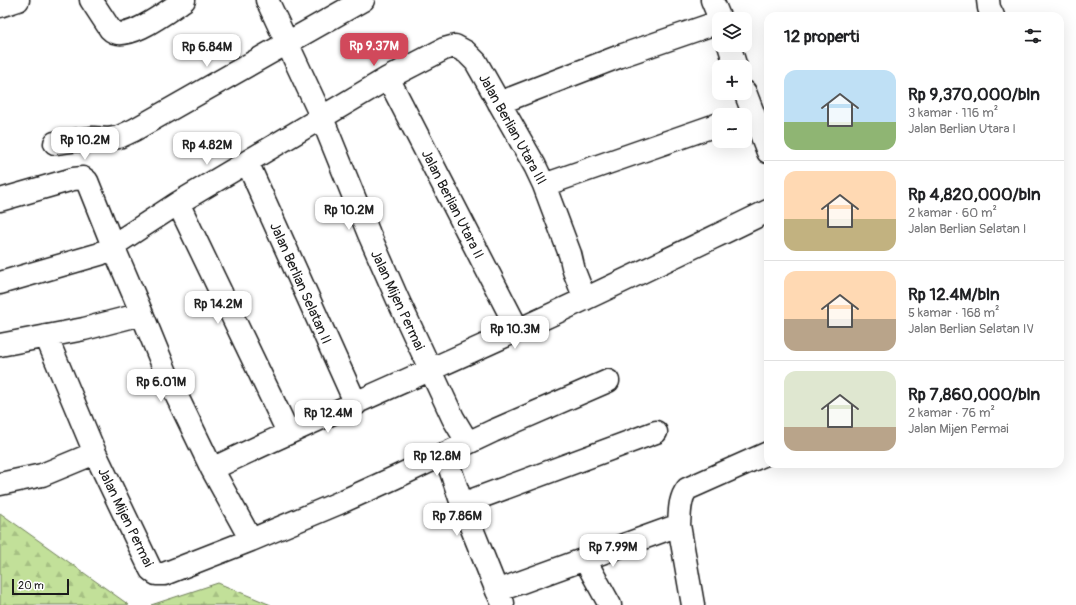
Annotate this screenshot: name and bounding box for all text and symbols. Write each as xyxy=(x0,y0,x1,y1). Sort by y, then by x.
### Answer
map controls xyxy=(712,12,752,148)
button: layers xyxy=(712,12,752,52)
icon: filters xyxy=(1022,25,1044,47)
text: 12 properti xyxy=(784,26,859,47)
pin: Rp 9.37M xyxy=(333,33,415,67)
pin: Rp 6.84M xyxy=(166,34,248,68)
text: Rp 9.37M xyxy=(349,38,399,54)
text: Rp 6.84M xyxy=(182,39,232,55)
button: + xyxy=(712,60,752,100)
street label: Jalan Berlian Utara III xyxy=(475,71,550,188)
text: Rp 9,370,000/bln xyxy=(908,84,1040,105)
icon: home xyxy=(816,86,864,134)
text: 3 kamar · 116 m² xyxy=(908,105,998,121)
button: − xyxy=(712,108,752,148)
text: Jalan Berlian Utara I xyxy=(908,121,1016,137)
pin: Rp 10.2M xyxy=(44,127,126,161)
text: Rp 10.2M xyxy=(60,132,110,148)
pin: Rp 4.82M xyxy=(166,132,248,166)
text: Rp 4.82M xyxy=(182,137,232,153)
street label: Jalan Berlian Utara II xyxy=(418,147,487,262)
text: Rp 4,820,000/bln xyxy=(908,184,1041,205)
icon: home xyxy=(816,187,864,235)
pin: Rp 10.2M xyxy=(308,197,390,231)
text: Rp 10.2M xyxy=(324,202,374,218)
text: 2 kamar · 60 m² xyxy=(908,205,997,221)
street label: Jalan Berlian Selatan II xyxy=(266,220,335,347)
text: Jalan Berlian Selatan I xyxy=(908,221,1026,237)
street label: Jalan Mijen Permai xyxy=(367,248,428,353)
text: Rp 12.4M/bln xyxy=(908,284,1000,305)
icon: home xyxy=(816,287,864,335)
pin: Rp 14.2M xyxy=(177,291,259,325)
text: Rp 14.2M xyxy=(194,296,242,312)
text: 5 kamar · 168 m² xyxy=(908,305,999,321)
pin: Rp 10.3M xyxy=(474,316,556,350)
text: Rp 10.3M xyxy=(490,321,540,337)
text: Jalan Berlian Selatan IV xyxy=(908,321,1034,337)
pin: Rp 6.01M xyxy=(120,369,202,403)
text: Rp 6.01M xyxy=(136,374,186,390)
text: Rp 7,860,000/bln xyxy=(908,384,1040,405)
icon: home xyxy=(816,387,864,435)
pin: Rp 12.4M xyxy=(287,400,369,434)
text: Rp 12.4M xyxy=(304,405,352,421)
text: 2 kamar · 76 m² xyxy=(908,405,995,421)
text: Jalan Mijen Permai xyxy=(908,421,1009,437)
pin: Rp 12.8M xyxy=(396,443,478,477)
text: Rp 12.8M xyxy=(413,448,461,464)
street label: Jalan Mijen Permai xyxy=(94,465,157,570)
pin: Rp 7.86M xyxy=(416,503,498,537)
text: Rp 7.86M xyxy=(432,508,482,524)
pin: Rp 7.99M xyxy=(572,534,654,568)
text: Rp 7.99M xyxy=(589,539,637,555)
scale bar xyxy=(12,577,69,596)
text: 20 m xyxy=(18,579,44,592)

